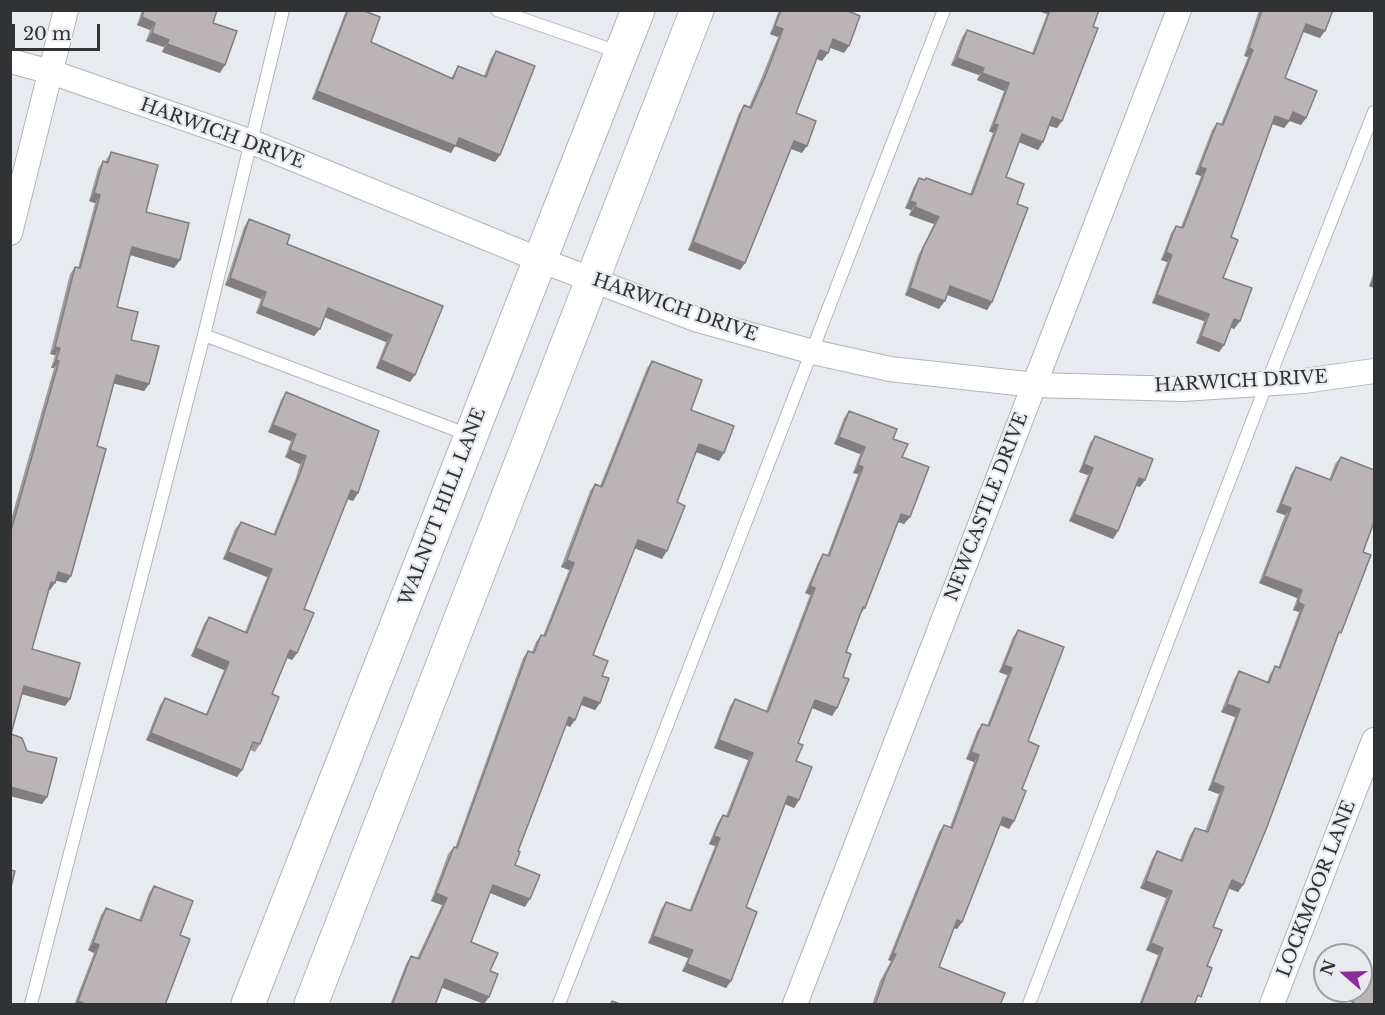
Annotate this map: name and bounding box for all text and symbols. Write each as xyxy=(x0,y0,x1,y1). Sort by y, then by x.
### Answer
scale bar xyxy=(15,12,104,50)
text: 20 m xyxy=(23,23,71,45)
street label: HARWICH DRIVE xyxy=(137,94,307,174)
street label: HARWICH DRIVE xyxy=(590,270,760,346)
street label: HARWICH DRIVE xyxy=(1154,367,1328,397)
street label: WALNUT HILL LANE xyxy=(395,405,491,609)
street label: NEWCASTLE DRIVE xyxy=(941,410,1033,604)
street label: LOCKMOOR LANE xyxy=(1273,798,1361,980)
north arrow xyxy=(1313,943,1373,1003)

